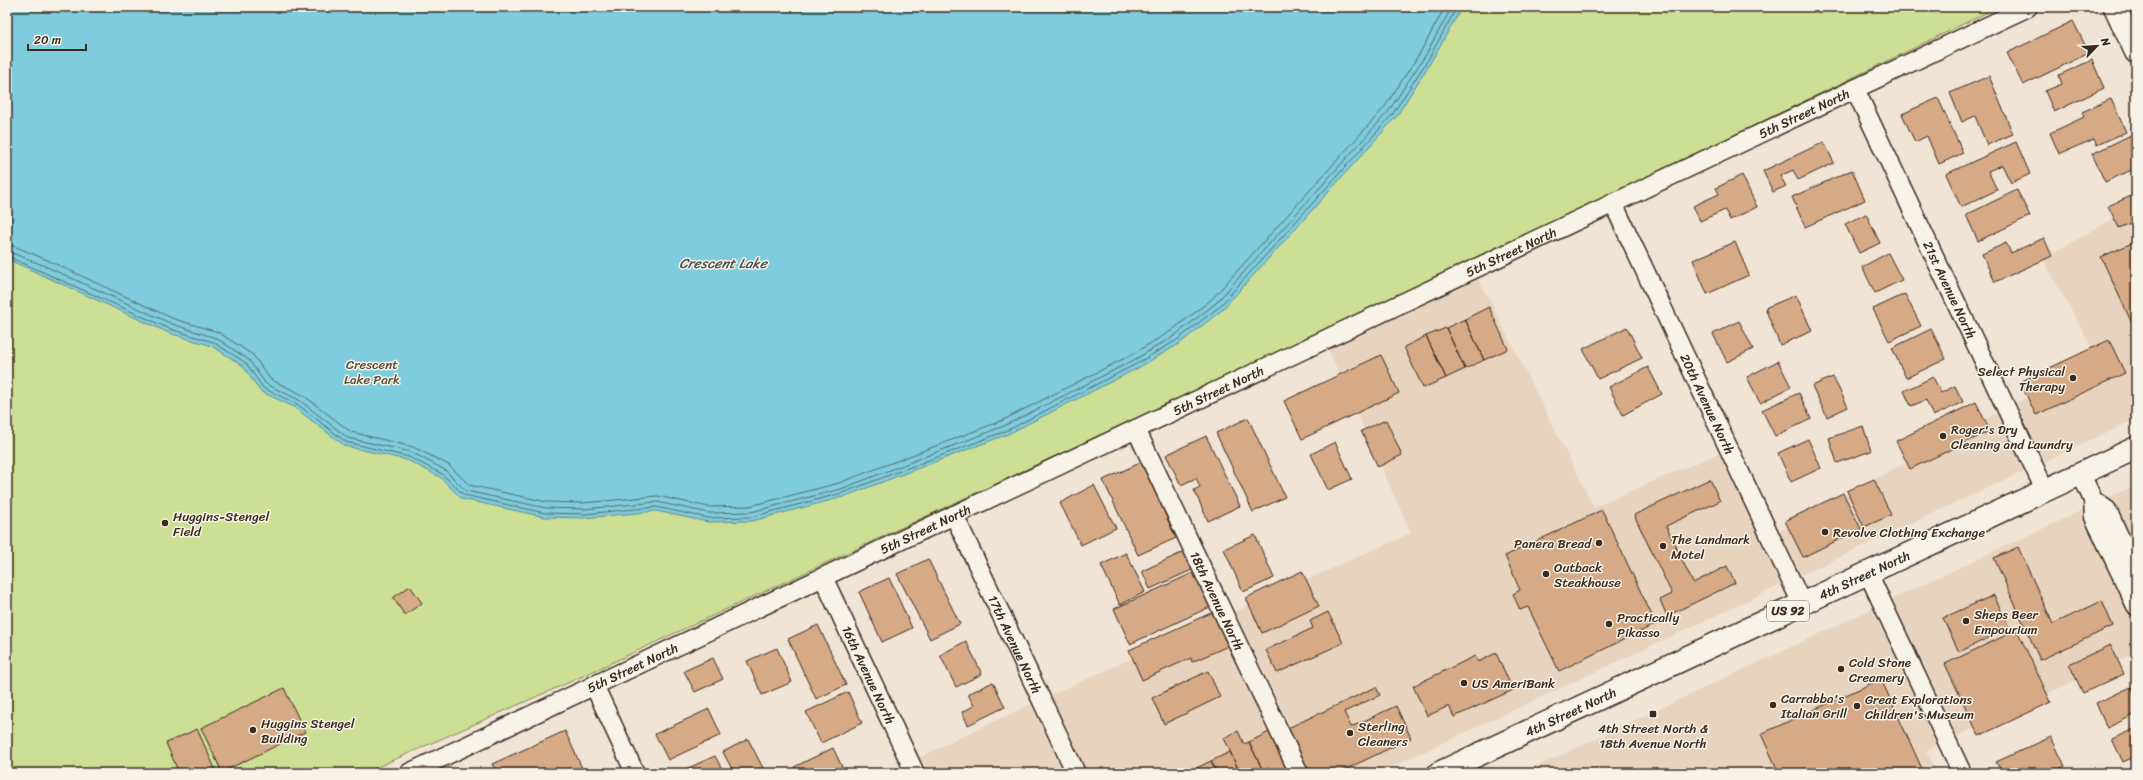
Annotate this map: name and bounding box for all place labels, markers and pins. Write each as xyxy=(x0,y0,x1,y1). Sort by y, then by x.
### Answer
place label: Select Physical Therapy xyxy=(1978,360,2065,398)
marker: Select Physical Therapy xyxy=(2068,373,2078,383)
place label: Roger's Dry Cleaning and Laundry xyxy=(1951,418,2073,456)
marker: Roger's Dry Cleaning and Laundry xyxy=(1938,431,1948,441)
place label: Huggins-Stengel Field xyxy=(173,505,269,543)
marker: Huggins-Stengel Field xyxy=(160,518,170,528)
place label: Revolve Clothing Exchange xyxy=(1833,521,1985,544)
marker: Revolve Clothing Exchange xyxy=(1820,527,1830,537)
place label: The Landmark Motel xyxy=(1671,528,1750,566)
place label: Panera Bread xyxy=(1514,532,1592,555)
marker: Panera Bread xyxy=(1594,538,1604,548)
marker: The Landmark Motel xyxy=(1658,541,1668,551)
place label: Outback Steakhouse xyxy=(1554,556,1621,594)
marker: Outback Steakhouse xyxy=(1541,569,1551,579)
place label: Sheps Beer Empourium xyxy=(1974,603,2039,641)
place label: Practically Pikasso xyxy=(1617,606,1679,644)
marker: Sheps Beer Empourium xyxy=(1961,616,1971,626)
marker: Practically Pikasso xyxy=(1604,619,1614,629)
place label: Cold Stone Creamery xyxy=(1849,651,1911,689)
marker: Cold Stone Creamery xyxy=(1836,664,1846,674)
place label: US AmeriBank xyxy=(1472,672,1555,695)
marker: US AmeriBank xyxy=(1459,678,1469,688)
place label: Carrabba's Italian Grill xyxy=(1780,687,1847,725)
place label: Great Explorations Children's Museum xyxy=(1865,688,1974,726)
marker: Carrabba's Italian Grill xyxy=(1768,700,1778,710)
marker: Great Explorations Children's Museum xyxy=(1852,701,1862,711)
marker: 4th Street North & 18th Avenue North xyxy=(1648,709,1658,719)
place label: Huggins Stengel Building xyxy=(261,712,355,750)
place label: Sterling Cleaners xyxy=(1358,715,1409,753)
place label: 4th Street North & 18th Avenue North xyxy=(1598,717,1708,755)
marker: Huggins Stengel Building xyxy=(248,725,258,735)
marker: Sterling Cleaners xyxy=(1345,728,1355,738)

